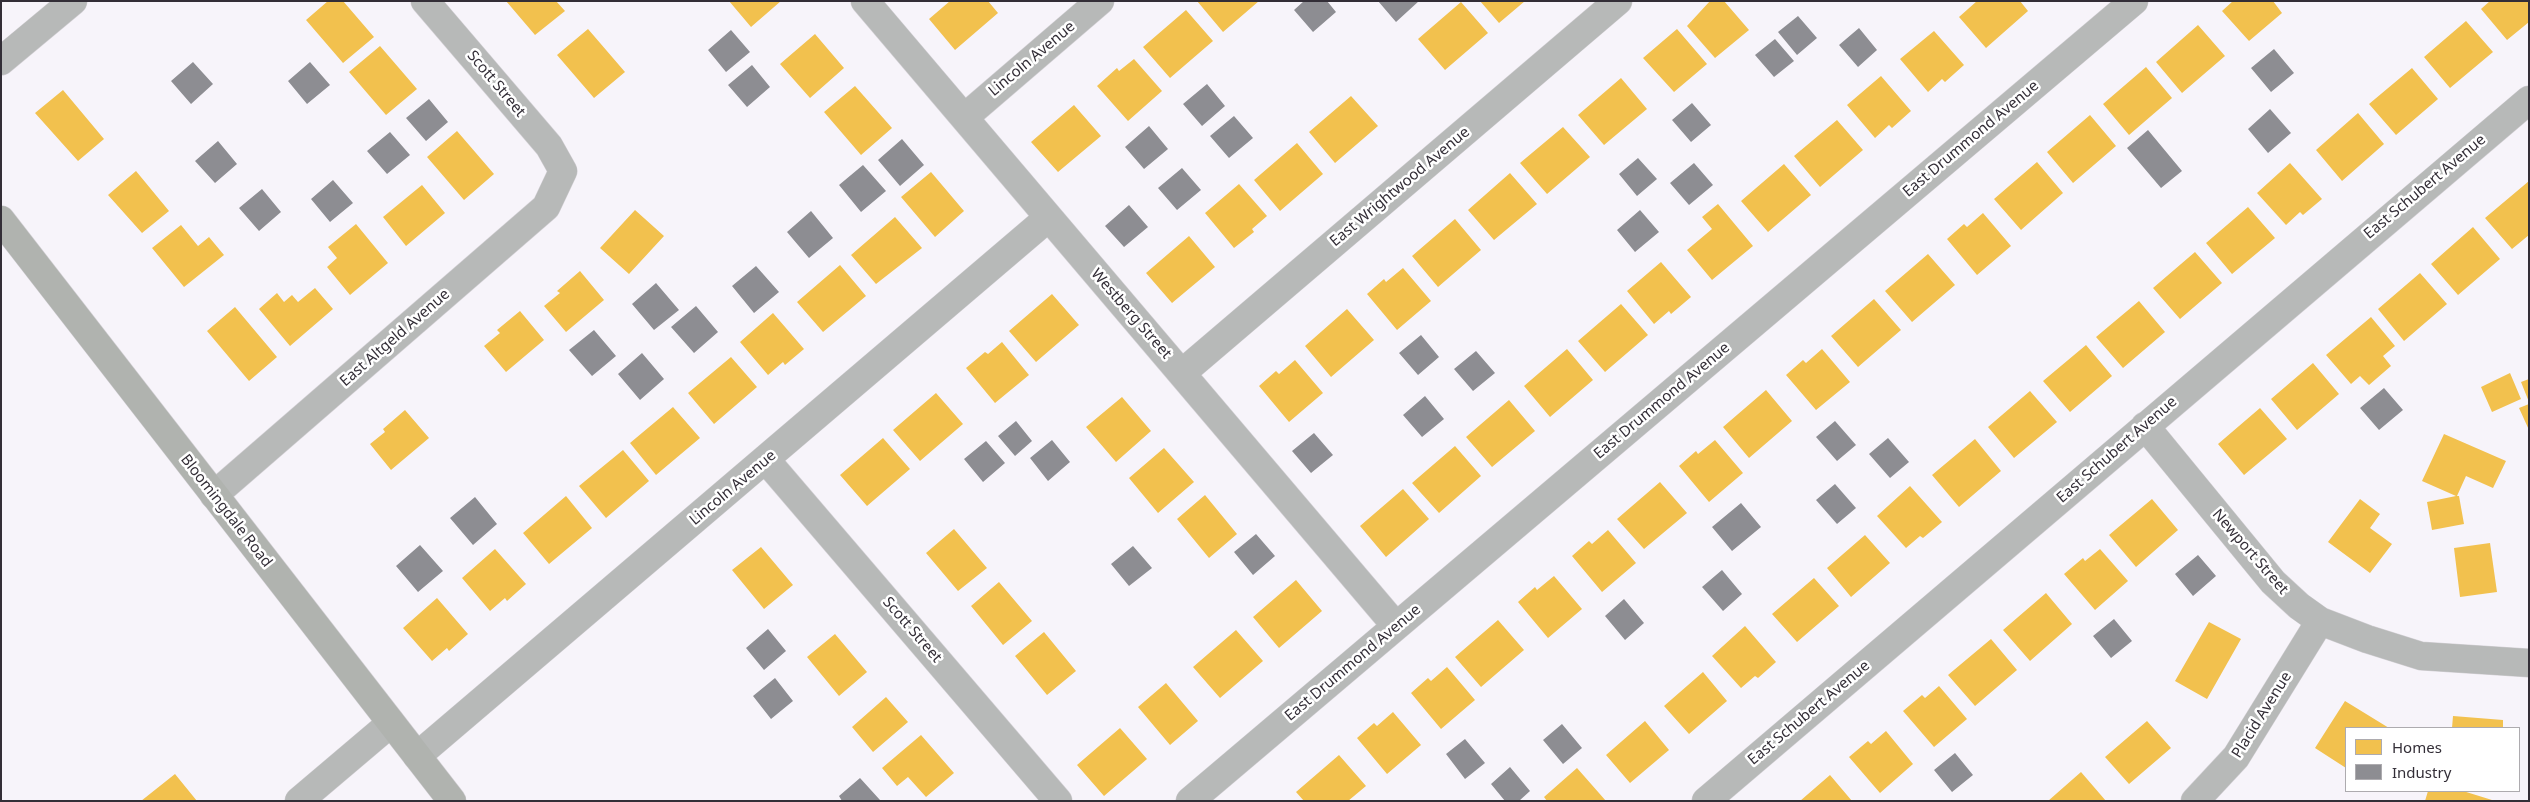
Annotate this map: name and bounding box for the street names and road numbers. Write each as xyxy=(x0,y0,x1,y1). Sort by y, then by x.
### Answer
street label: Lincoln Avenue xyxy=(985,18,1079,100)
street label: Scott Street xyxy=(463,47,529,121)
street label: East Drummond Avenue xyxy=(1899,77,2043,201)
street label: East Wrightwood Avenue xyxy=(1327,123,1473,251)
street label: East Schubert Avenue xyxy=(2361,131,2489,243)
street label: Westberg Street xyxy=(1087,265,1175,363)
street label: East Altgeld Avenue xyxy=(336,285,454,391)
street label: East Drummond Avenue xyxy=(1590,339,1734,463)
street label: East Schubert Avenue xyxy=(2053,393,2181,507)
street label: Lincoln Avenue xyxy=(686,447,780,529)
street label: Bloomingdale Road xyxy=(176,451,276,571)
street label: Newport Street xyxy=(2208,506,2292,598)
street label: Scott Street xyxy=(879,593,945,667)
street label: East Drummond Avenue xyxy=(1281,601,1425,725)
street label: East Schubert Avenue xyxy=(1745,657,1873,769)
street label: Placid Avenue xyxy=(2228,669,2296,761)

